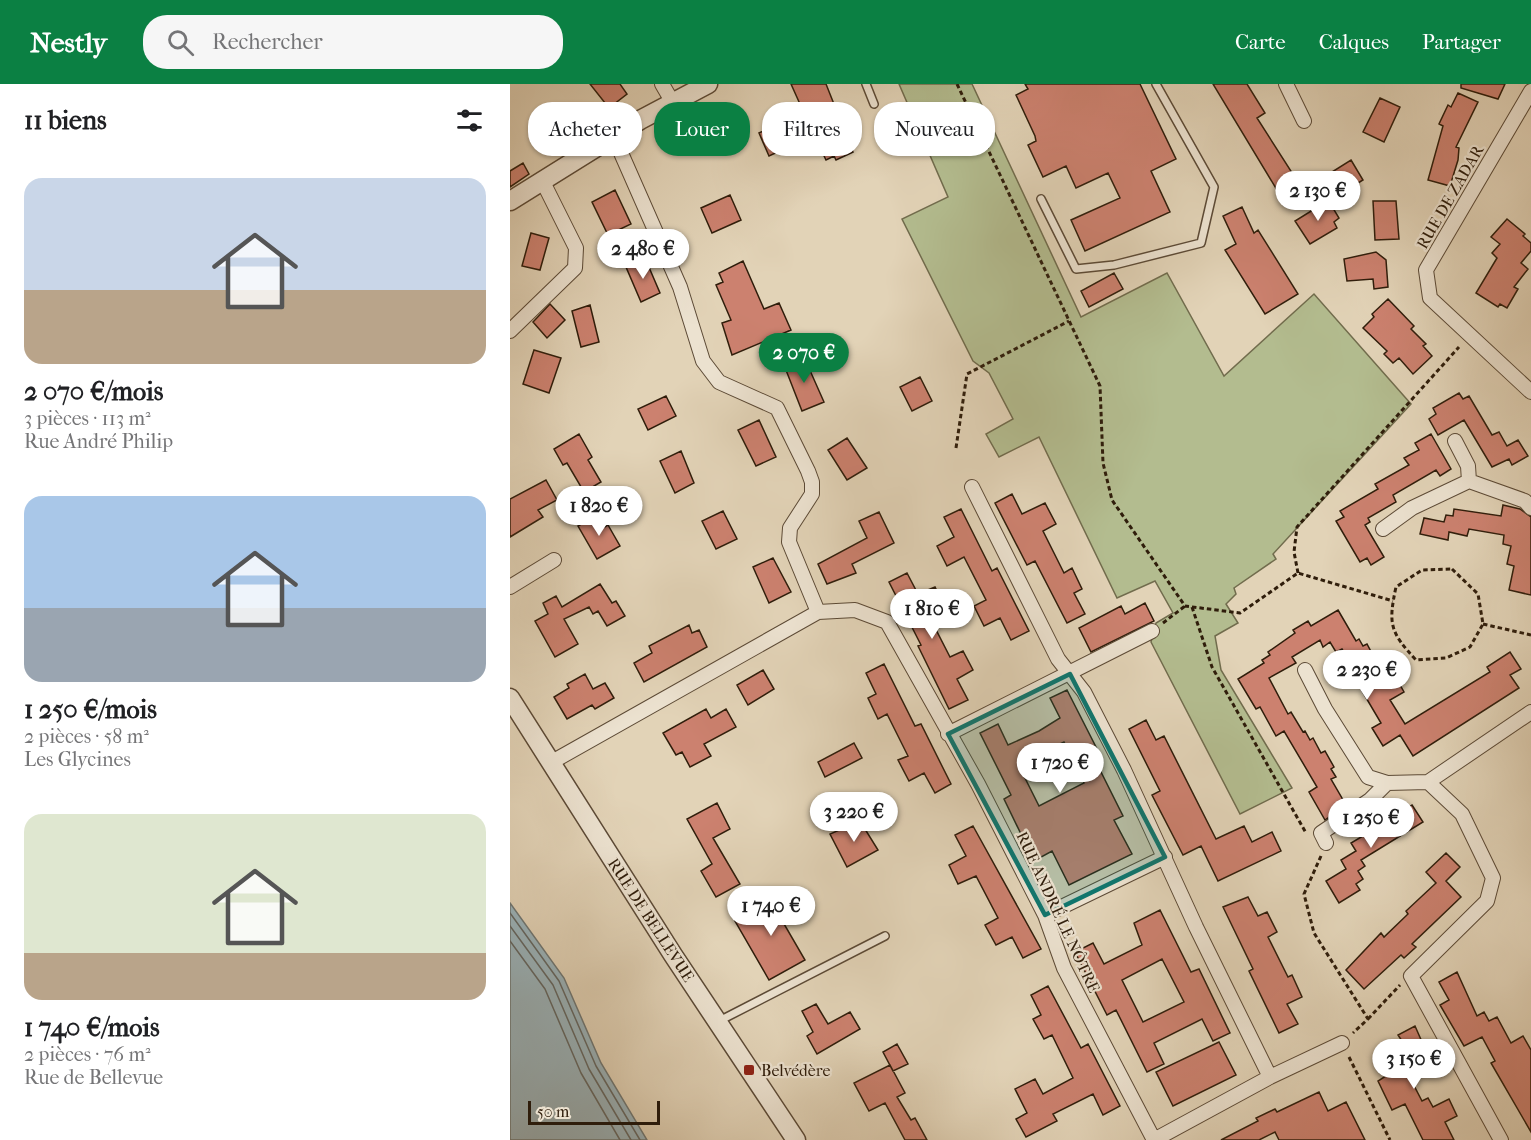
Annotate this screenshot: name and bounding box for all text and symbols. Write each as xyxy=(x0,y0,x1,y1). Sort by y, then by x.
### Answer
search box xyxy=(143,15,563,69)
text: Nestly xyxy=(30,26,107,59)
icon: search xyxy=(164,26,197,59)
text: Rechercher xyxy=(212,29,323,55)
text: Carte xyxy=(1235,30,1286,54)
text: Calques xyxy=(1319,30,1389,54)
text: Partager xyxy=(1422,30,1501,54)
chip: Acheter xyxy=(528,102,642,156)
chip: Louer xyxy=(654,102,750,156)
chip: Filtres xyxy=(762,102,862,156)
chip: Nouveau xyxy=(874,102,995,156)
icon: filters xyxy=(453,104,486,137)
text: 11 biens xyxy=(24,105,107,136)
street label: RUE DE ZADAR xyxy=(1413,140,1488,252)
pin: 2 130 € xyxy=(1263,171,1373,222)
text: 2 130 € xyxy=(1289,179,1347,202)
icon: home xyxy=(201,217,309,325)
pin: 2 480 € xyxy=(588,229,698,280)
text: 2 480 € xyxy=(611,237,675,260)
pin: 2 070 € xyxy=(749,333,859,384)
text: 2 070 € xyxy=(773,341,835,364)
text: 2 070 €/mois xyxy=(24,376,163,407)
text: 3 pièces · 113 m² xyxy=(24,407,151,430)
text: Rue André Philip xyxy=(24,430,173,453)
pin: 1 820 € xyxy=(544,486,654,537)
text: 1 820 € xyxy=(570,494,628,517)
icon: home xyxy=(201,535,309,643)
pin: 1 810 € xyxy=(877,589,987,640)
text: 1 810 € xyxy=(904,597,960,620)
pin: 2 230 € xyxy=(1312,650,1422,701)
text: 2 230 € xyxy=(1337,658,1397,681)
text: 1 250 €/mois xyxy=(24,694,157,725)
text: 2 pièces · 58 m² xyxy=(24,725,149,748)
pin: 1 720 € xyxy=(1005,743,1115,794)
text: Les Glycines xyxy=(24,748,131,771)
text: 1 720 € xyxy=(1031,751,1089,774)
pin: 3 220 € xyxy=(799,792,909,843)
pin: 1 250 € xyxy=(1316,798,1426,849)
text: 3 220 € xyxy=(824,800,884,823)
text: 1 250 € xyxy=(1342,806,1400,829)
street label: RUE ANDRÉ LE NÔTRE xyxy=(1012,828,1105,996)
icon: home xyxy=(201,853,309,961)
street label: RUE DE BELLEVUE xyxy=(604,855,698,986)
pin: 1 740 € xyxy=(716,886,826,937)
text: 1 740 € xyxy=(741,894,801,917)
text: 1 740 €/mois xyxy=(24,1012,160,1043)
pin: 3 150 € xyxy=(1359,1039,1469,1090)
text: 2 pièces · 76 m² xyxy=(24,1043,151,1066)
text: 3 150 € xyxy=(1386,1047,1442,1070)
place label: Belvédère xyxy=(761,1061,830,1080)
marker: Belvédère xyxy=(742,1063,756,1077)
text: Rue de Bellevue xyxy=(24,1066,163,1089)
scale bar xyxy=(528,1098,660,1126)
text: 50 m xyxy=(537,1102,569,1121)

